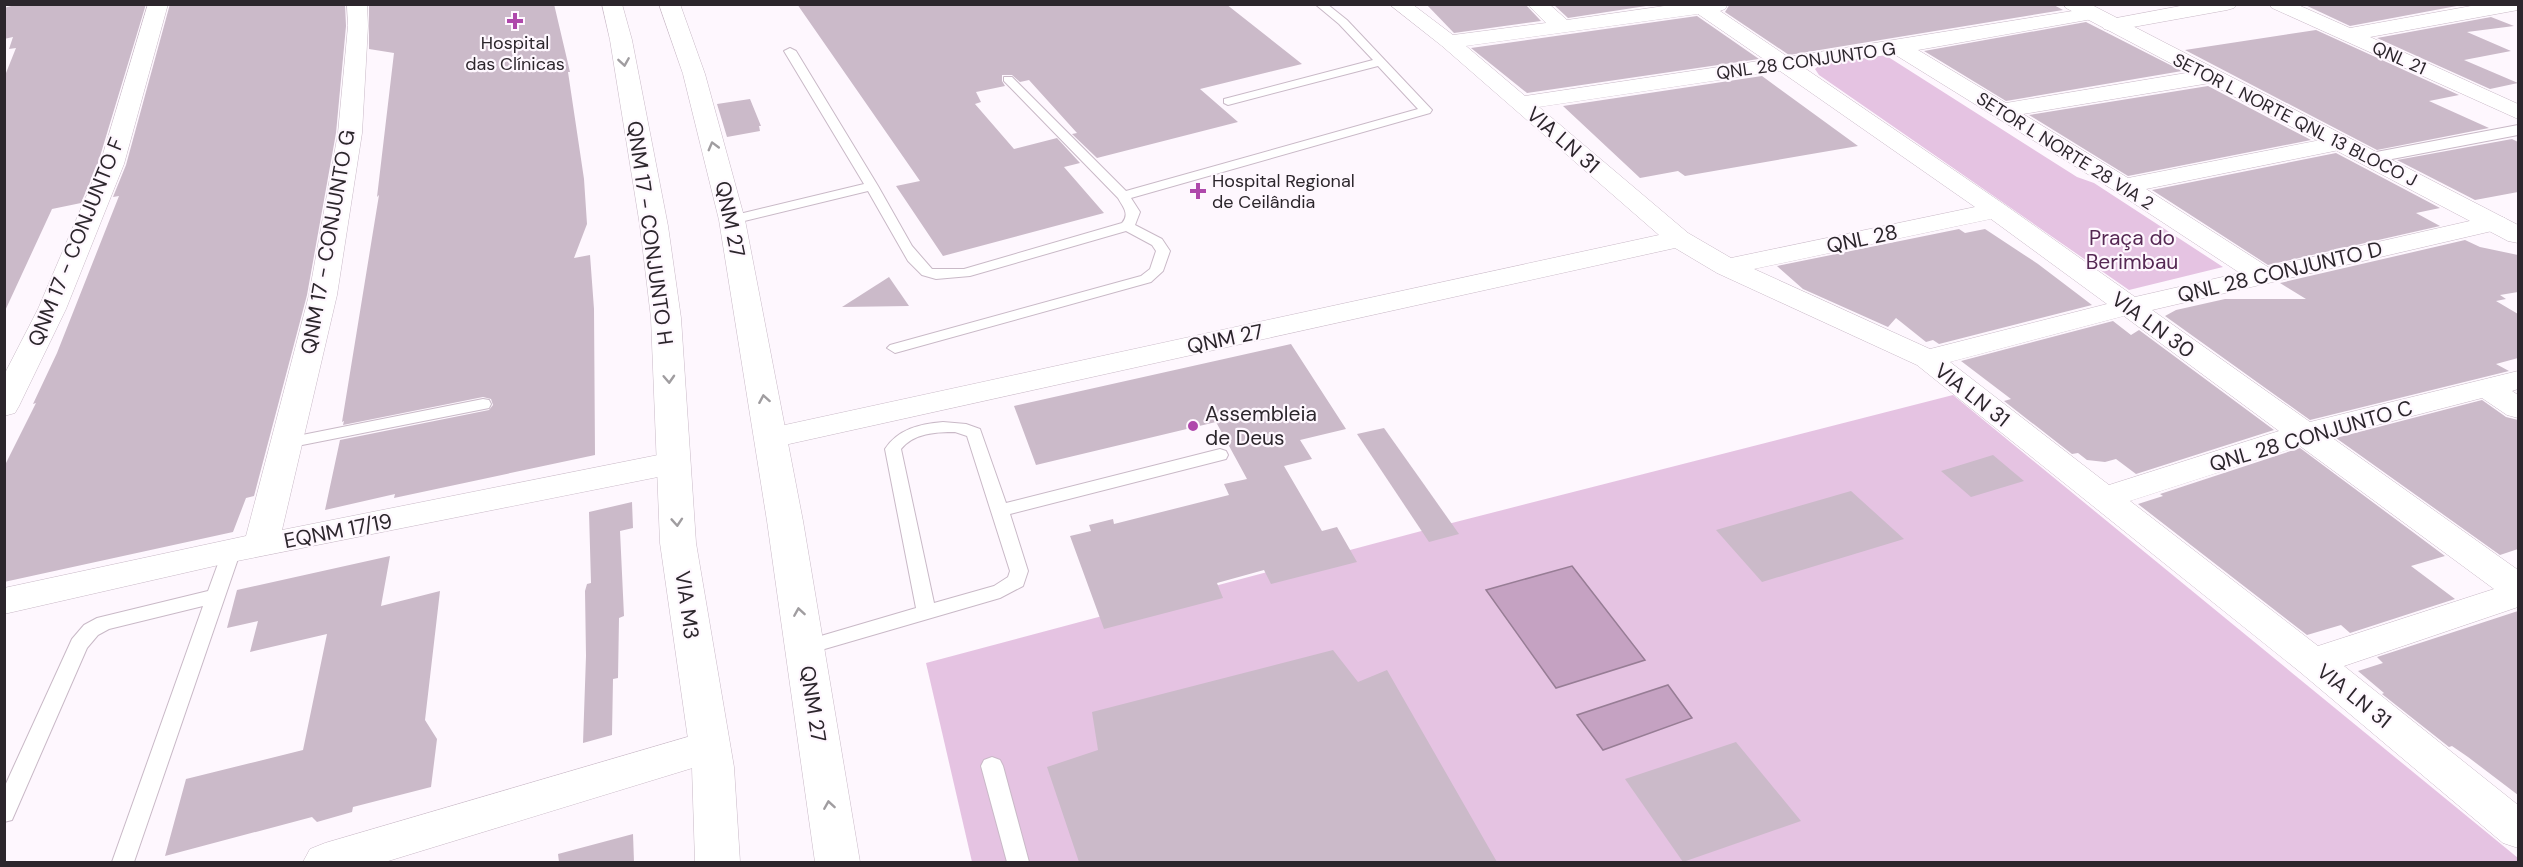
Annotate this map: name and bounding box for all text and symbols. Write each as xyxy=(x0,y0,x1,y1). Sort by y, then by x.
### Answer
marker: Hospital das Clínicas xyxy=(506,12,524,30)
place label: Hospital das Clínicas xyxy=(465,31,565,76)
street label: QNL 21 xyxy=(2368,36,2430,80)
street label: QNL 28 CONJUNTO G xyxy=(1715,37,1897,85)
street label: SETOR L NORTE QNL 13 BLOCO J xyxy=(2169,48,2421,192)
one-way arrow xyxy=(618,57,630,66)
street label: SETOR L NORTE 28 VIA 2 xyxy=(1972,86,2158,216)
street label: VIA LN 31 xyxy=(1521,100,1605,180)
street label: QNM 17 - CONJUNTO H xyxy=(620,119,680,347)
street label: QNM 17 - CONJUNTO G xyxy=(294,127,362,357)
street label: QNM 17 - CONJUNTO F xyxy=(21,133,131,351)
one-way arrow xyxy=(707,141,720,151)
place label: Hospital Regional de Ceilândia xyxy=(1212,169,1355,214)
street label: QNM 27 xyxy=(708,178,752,260)
marker: Hospital Regional de Ceilândia xyxy=(1189,182,1207,200)
street label: QNL 28 xyxy=(1824,218,1900,260)
park label: Praça do Berimbau xyxy=(2086,224,2178,276)
street label: QNL 28 CONJUNTO D xyxy=(2175,235,2385,309)
street label: VIA LN 30 xyxy=(2106,285,2200,365)
street label: QNM 27 xyxy=(1184,317,1266,361)
street label: VIA LN 31 xyxy=(1929,357,2015,433)
one-way arrow xyxy=(663,375,676,384)
one-way arrow xyxy=(758,394,771,404)
street label: QNL 28 CONJUNTO C xyxy=(2206,394,2416,478)
place label: Assembleia de Deus xyxy=(1205,400,1317,452)
marker: Assembleia de Deus xyxy=(1186,419,1200,433)
street label: EQNM 17/19 xyxy=(281,507,395,555)
one-way arrow xyxy=(670,517,683,526)
street label: VIA M3 xyxy=(668,569,706,641)
one-way arrow xyxy=(793,607,805,617)
street label: VIA LN 31 xyxy=(2311,657,2397,735)
street label: QNM 27 xyxy=(793,664,833,744)
one-way arrow xyxy=(824,800,836,809)

